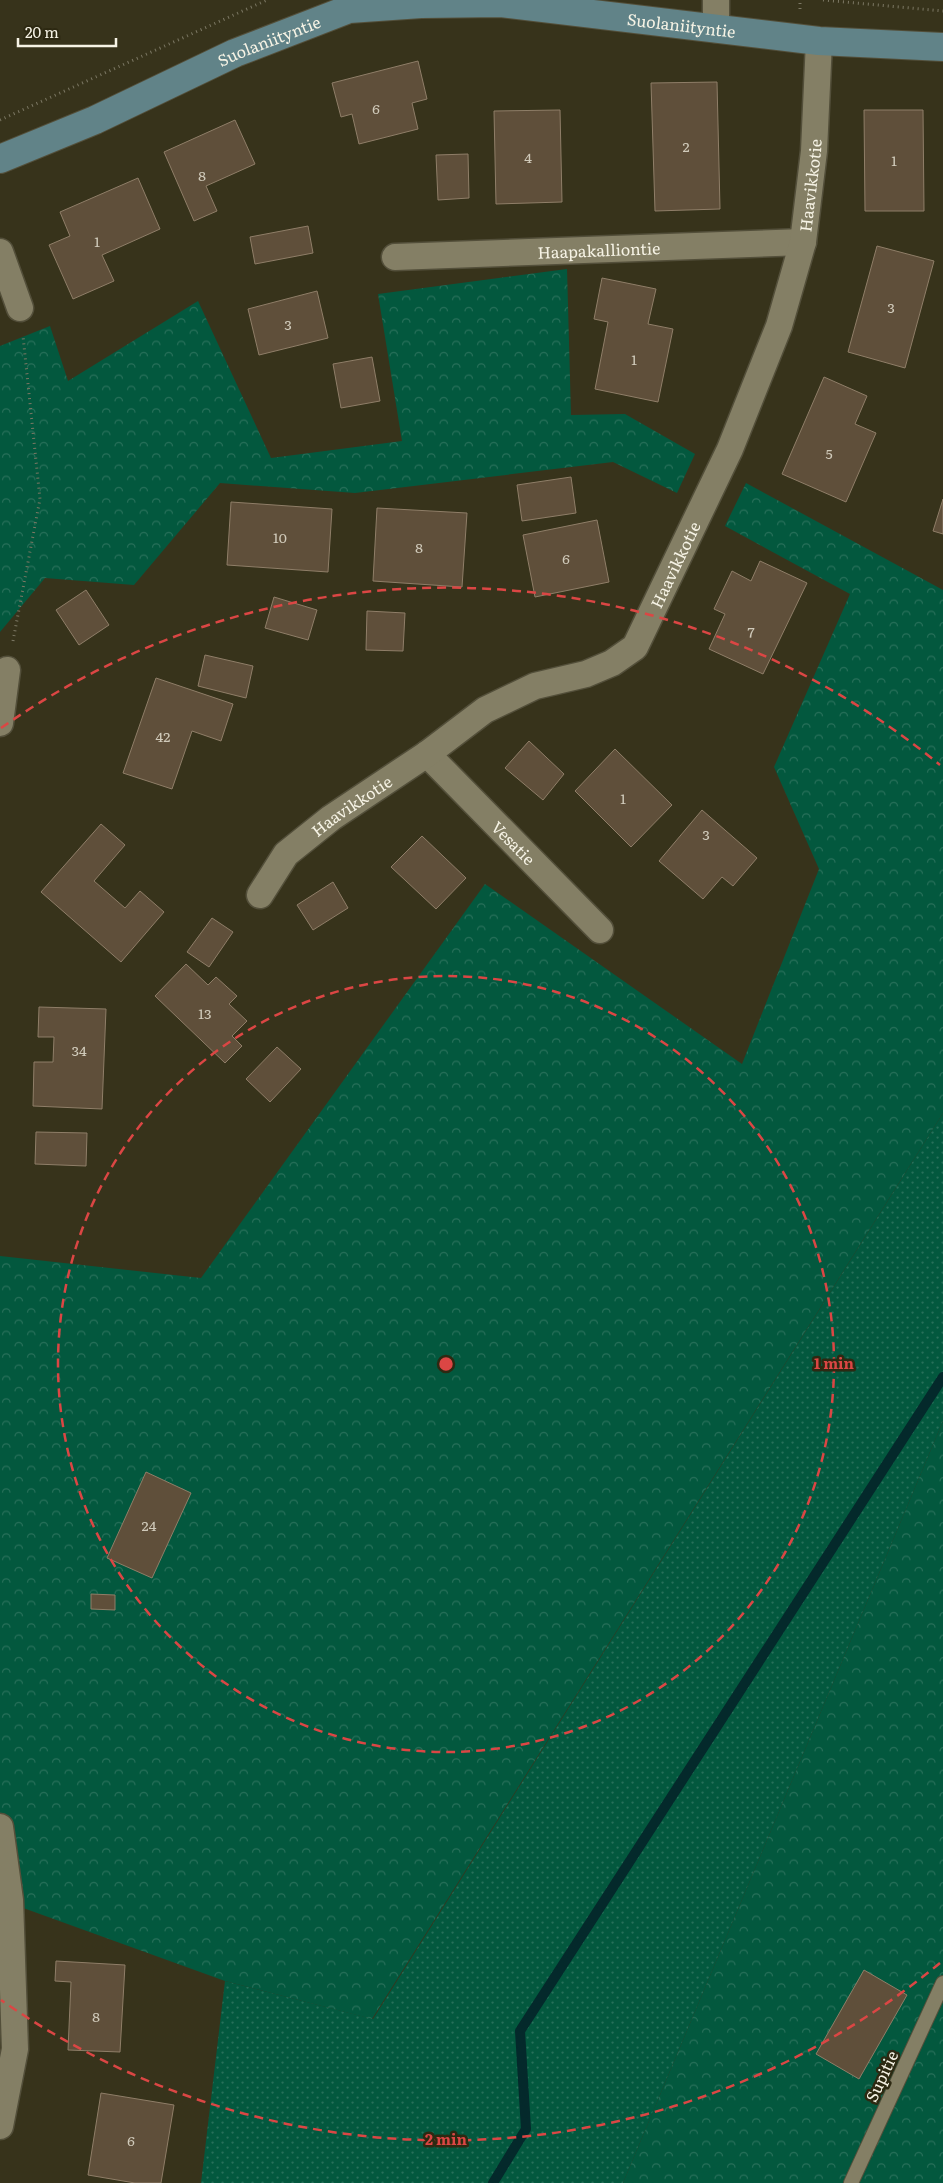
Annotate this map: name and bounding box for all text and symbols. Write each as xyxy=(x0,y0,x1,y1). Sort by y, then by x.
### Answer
street label: Suolaniityntie xyxy=(626,6,737,43)
street label: Suolaniityntie xyxy=(213,9,324,72)
scale bar xyxy=(18,15,115,47)
text: 20 m xyxy=(25,20,59,43)
house number: 6 xyxy=(372,98,380,118)
house number: 2 xyxy=(682,136,690,156)
street label: Haavikkotie xyxy=(792,138,827,233)
house number: 4 xyxy=(524,147,532,167)
house number: 1 xyxy=(891,150,897,170)
house number: 8 xyxy=(198,165,206,185)
house number: 1 xyxy=(94,231,100,251)
street label: Haapakalliontie xyxy=(537,235,661,264)
house number: 3 xyxy=(887,297,895,317)
house number: 3 xyxy=(284,314,292,334)
house number: 1 xyxy=(631,349,637,369)
house number: 5 xyxy=(825,443,833,463)
street label: Haavikkotie xyxy=(644,517,706,612)
house number: 10 xyxy=(273,527,287,547)
house number: 8 xyxy=(415,537,423,557)
house number: 6 xyxy=(562,548,570,568)
house number: 7 xyxy=(747,621,755,641)
house number: 42 xyxy=(156,726,170,746)
street label: Haavikkotie xyxy=(306,769,396,842)
house number: 1 xyxy=(620,788,626,808)
street label: Vesatie xyxy=(487,815,541,870)
house number: 3 xyxy=(702,824,710,844)
house number: 13 xyxy=(198,1003,212,1023)
house number: 34 xyxy=(71,1040,87,1060)
text: 1 min xyxy=(814,1351,855,1374)
centre of rings xyxy=(437,1355,455,1373)
house number: 24 xyxy=(142,1515,157,1535)
house number: 8 xyxy=(92,2006,100,2026)
street label: Supitie xyxy=(859,2046,903,2106)
text: 2 min xyxy=(425,2127,468,2150)
house number: 6 xyxy=(127,2130,135,2150)

